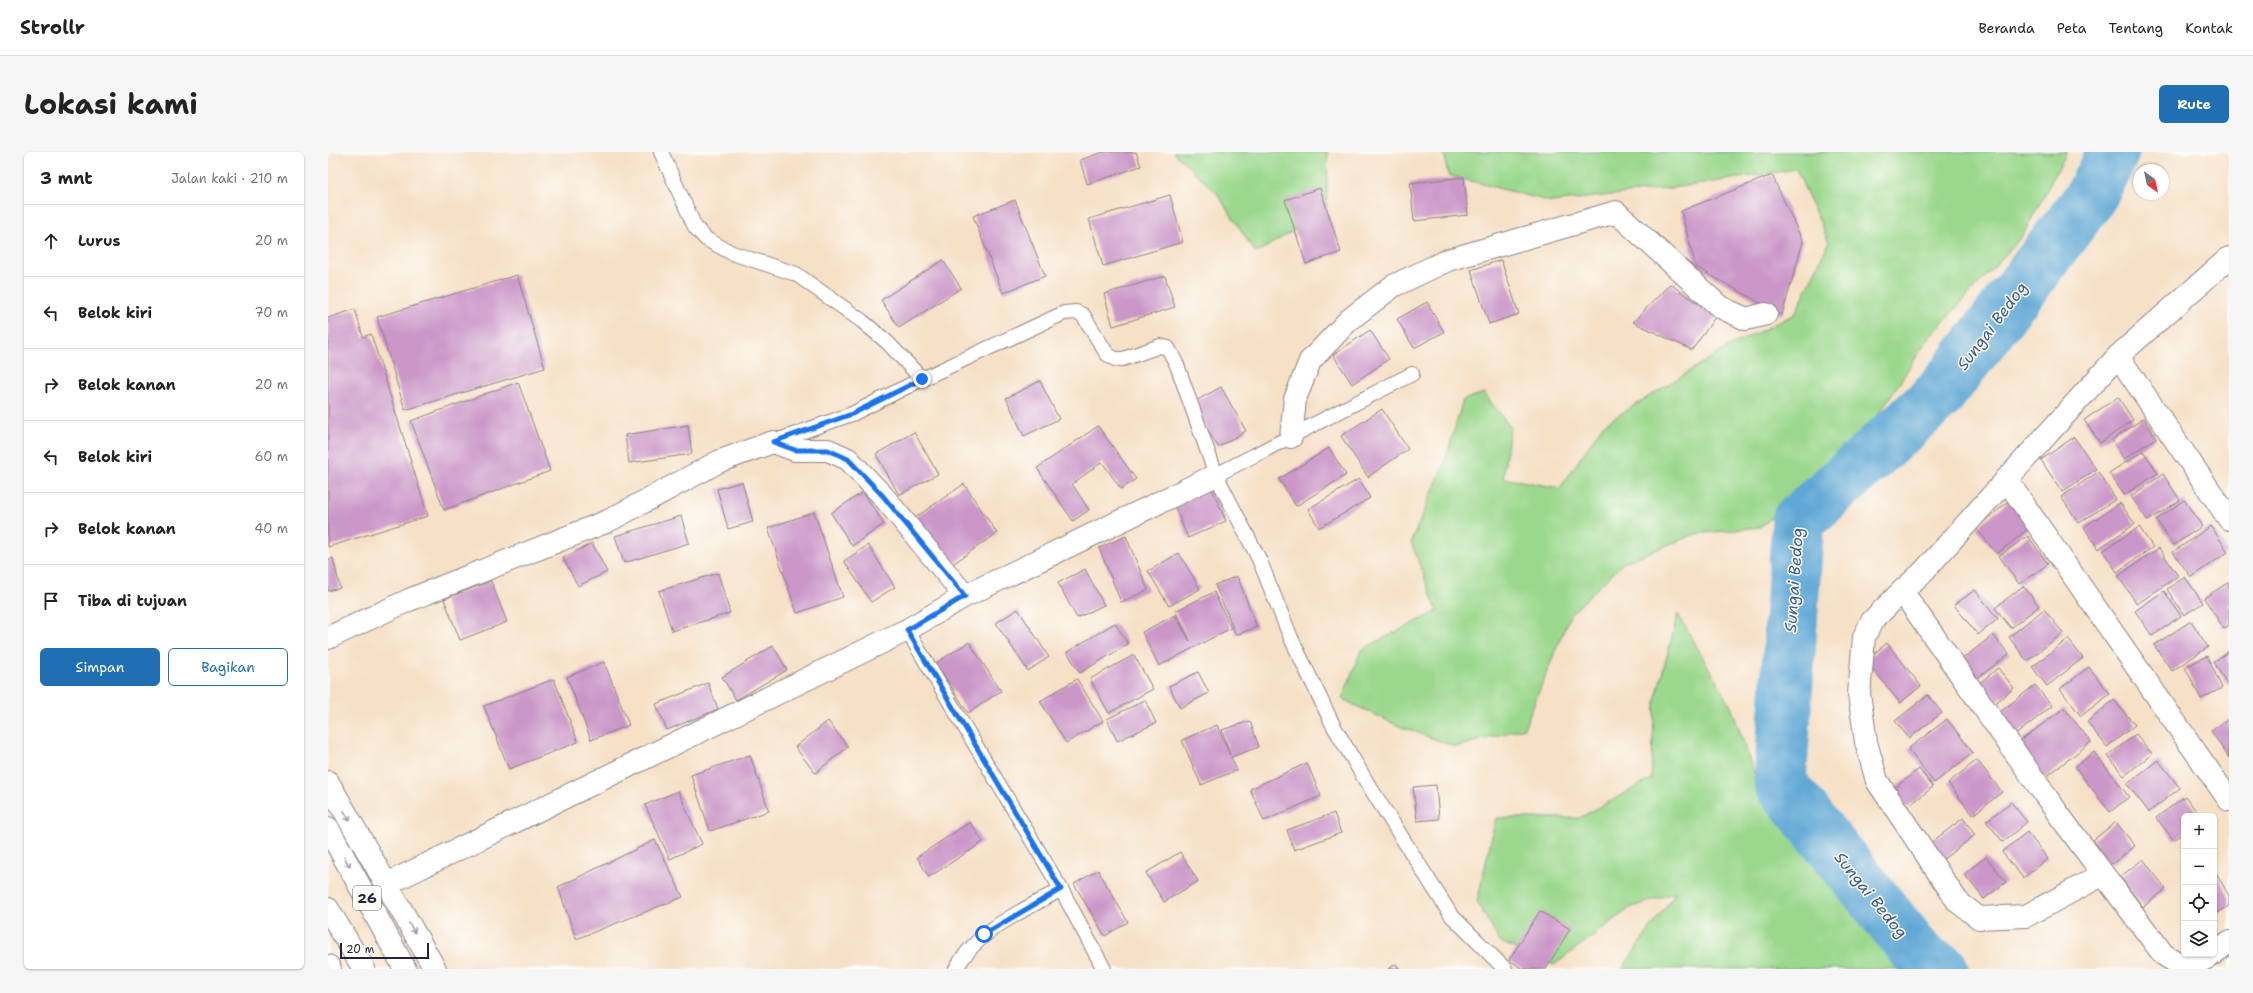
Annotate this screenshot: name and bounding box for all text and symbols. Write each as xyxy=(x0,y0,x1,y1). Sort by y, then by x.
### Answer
text: Strollr xyxy=(20,15,85,40)
text: Beranda xyxy=(1978,19,2035,37)
text: Peta xyxy=(2057,19,2087,37)
text: Tentang xyxy=(2109,19,2163,37)
text: Kontak xyxy=(2185,19,2233,37)
text: Lokasi kami xyxy=(24,85,198,123)
button: Rute xyxy=(2159,85,2229,123)
north arrow xyxy=(2133,164,2169,200)
text: 3 mnt xyxy=(40,167,93,189)
text: Jalan kaki · 210 m xyxy=(171,170,288,187)
icon: ahead xyxy=(40,230,62,252)
text: Lurus xyxy=(78,231,120,251)
text: 20 m xyxy=(255,232,288,249)
water label: Sungai Bedog xyxy=(1952,278,2032,374)
icon: left xyxy=(40,302,62,324)
text: Belok kiri xyxy=(78,303,152,323)
text: 70 m xyxy=(254,304,288,321)
route end xyxy=(913,370,931,388)
icon: right xyxy=(40,374,62,396)
text: Belok kanan xyxy=(78,375,176,395)
text: 20 m xyxy=(255,376,288,393)
icon: left xyxy=(40,446,62,468)
text: Belok kiri xyxy=(78,447,152,467)
text: 60 m xyxy=(255,448,288,465)
icon: right xyxy=(40,518,62,540)
text: Belok kanan xyxy=(78,519,176,539)
text: 40 m xyxy=(254,520,288,537)
water label: Sungai Bedog xyxy=(1780,527,1808,633)
icon: arrive xyxy=(40,590,62,612)
text: Tiba di tujuan xyxy=(78,591,187,611)
button: Simpan xyxy=(40,648,160,686)
button: Bagikan xyxy=(168,648,288,686)
one-way arrow xyxy=(344,810,352,822)
map controls xyxy=(2181,813,2217,957)
button: + xyxy=(2181,813,2217,849)
water label: Sungai Bedog xyxy=(1830,848,1912,942)
button: − xyxy=(2181,849,2217,885)
one-way arrow xyxy=(343,856,351,868)
button: locate xyxy=(2181,885,2217,921)
road number: 26 xyxy=(353,886,381,910)
button: layers xyxy=(2181,921,2217,957)
one-way arrow xyxy=(409,922,417,934)
route start xyxy=(975,925,993,943)
scale bar xyxy=(340,941,429,960)
text: 20 m xyxy=(346,942,374,957)

